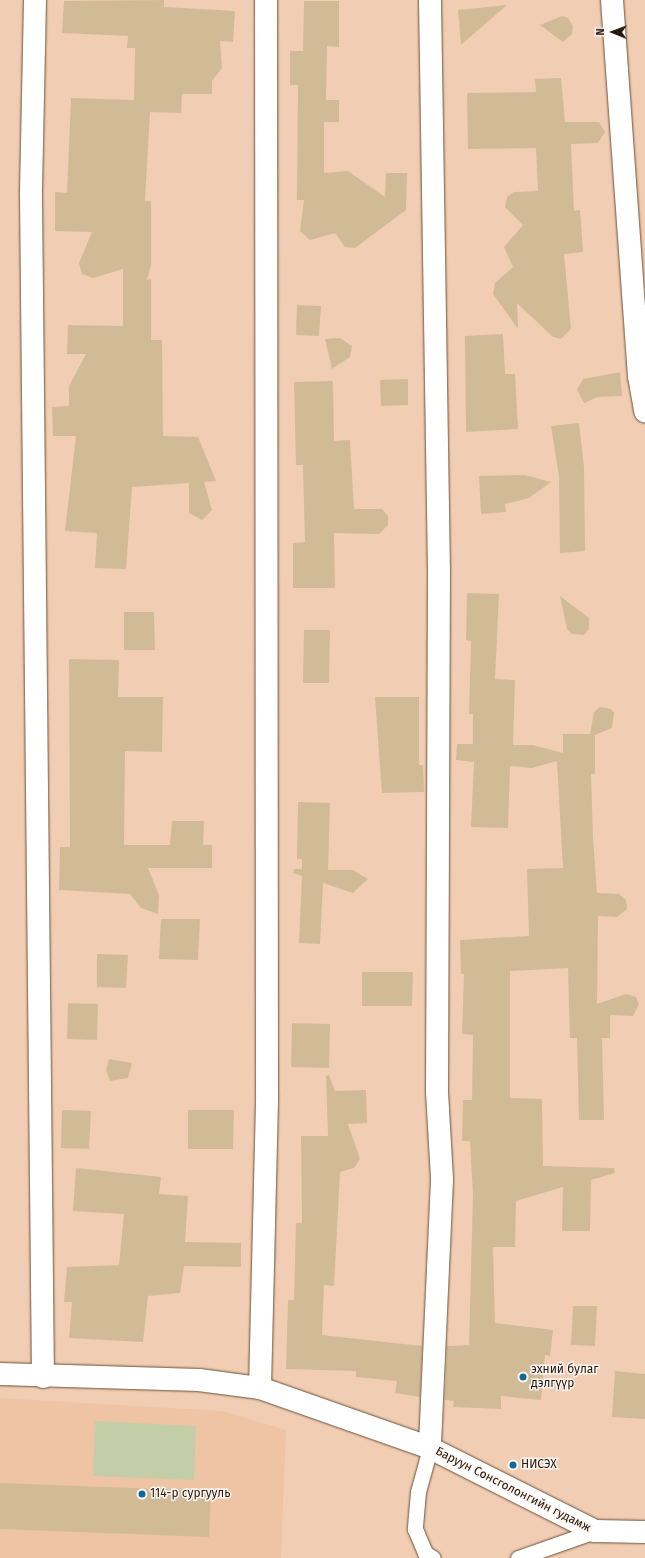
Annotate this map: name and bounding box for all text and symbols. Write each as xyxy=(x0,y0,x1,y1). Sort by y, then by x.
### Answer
north arrow xyxy=(593,12,633,52)
text: N xyxy=(594,28,607,36)
place label: эхний булаг дэлгүүр xyxy=(531,1363,598,1391)
marker: эхний булаг дэлгүүр xyxy=(518,1372,528,1382)
street label: Баруун Сонсголонгийн гудамж xyxy=(433,1444,593,1536)
place label: НИСЭХ xyxy=(521,1458,557,1472)
marker: НИСЭХ xyxy=(508,1460,518,1470)
place label: 114-р сургууль xyxy=(150,1487,230,1501)
marker: 114-р сургууль xyxy=(137,1489,147,1499)

